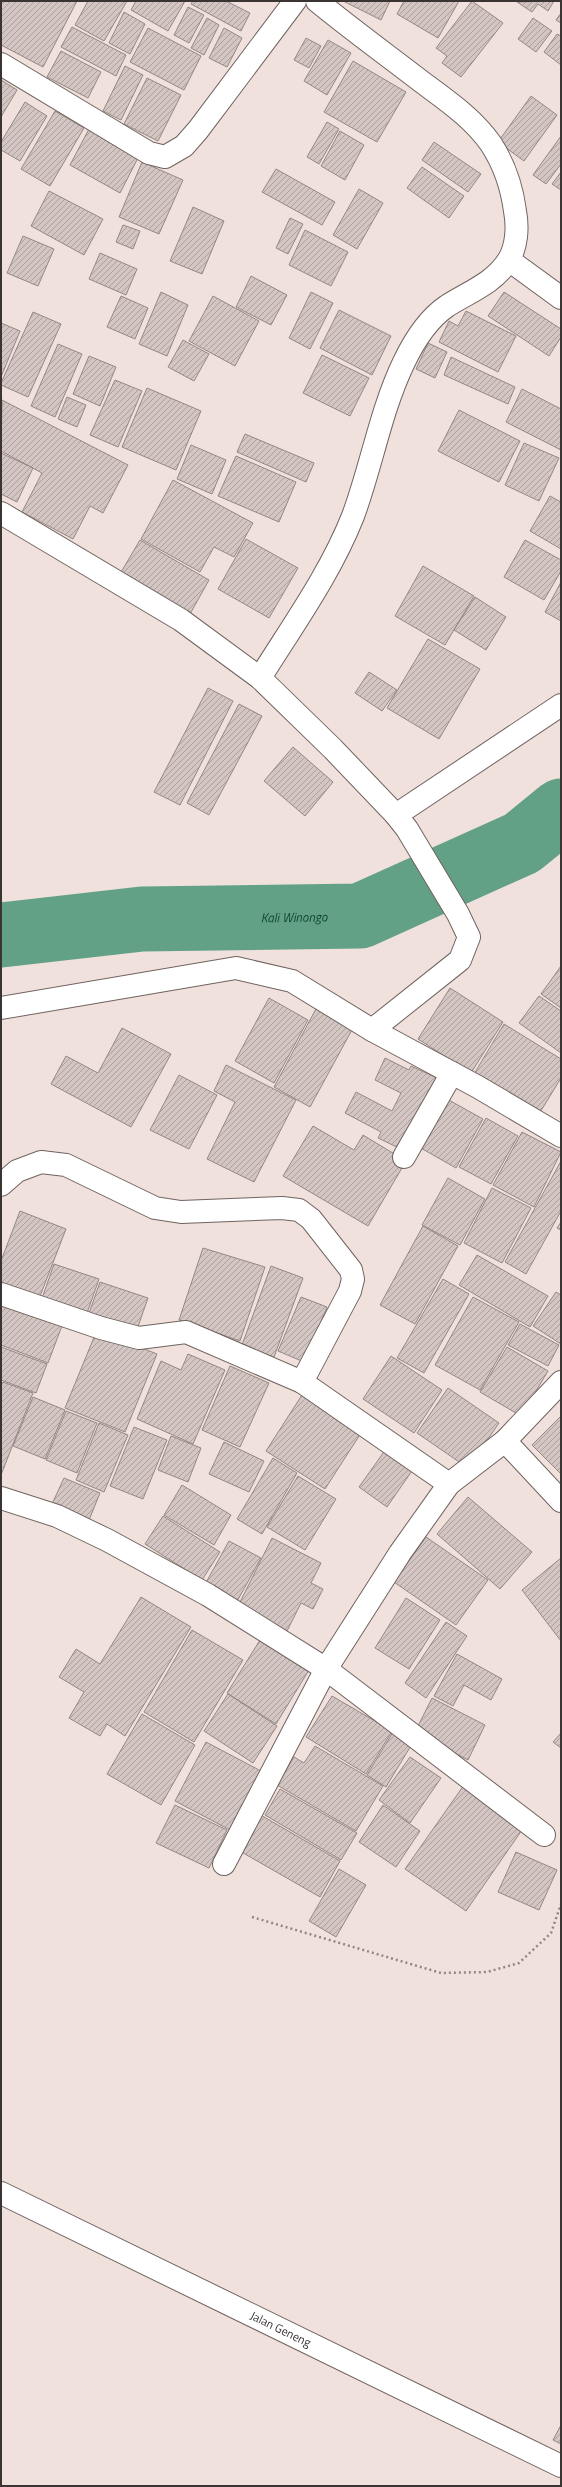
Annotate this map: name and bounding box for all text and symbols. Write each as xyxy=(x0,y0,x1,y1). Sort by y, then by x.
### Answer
water label: Kali Winongo xyxy=(261,906,328,927)
street label: Jalan Geneng xyxy=(247,2306,315,2352)

